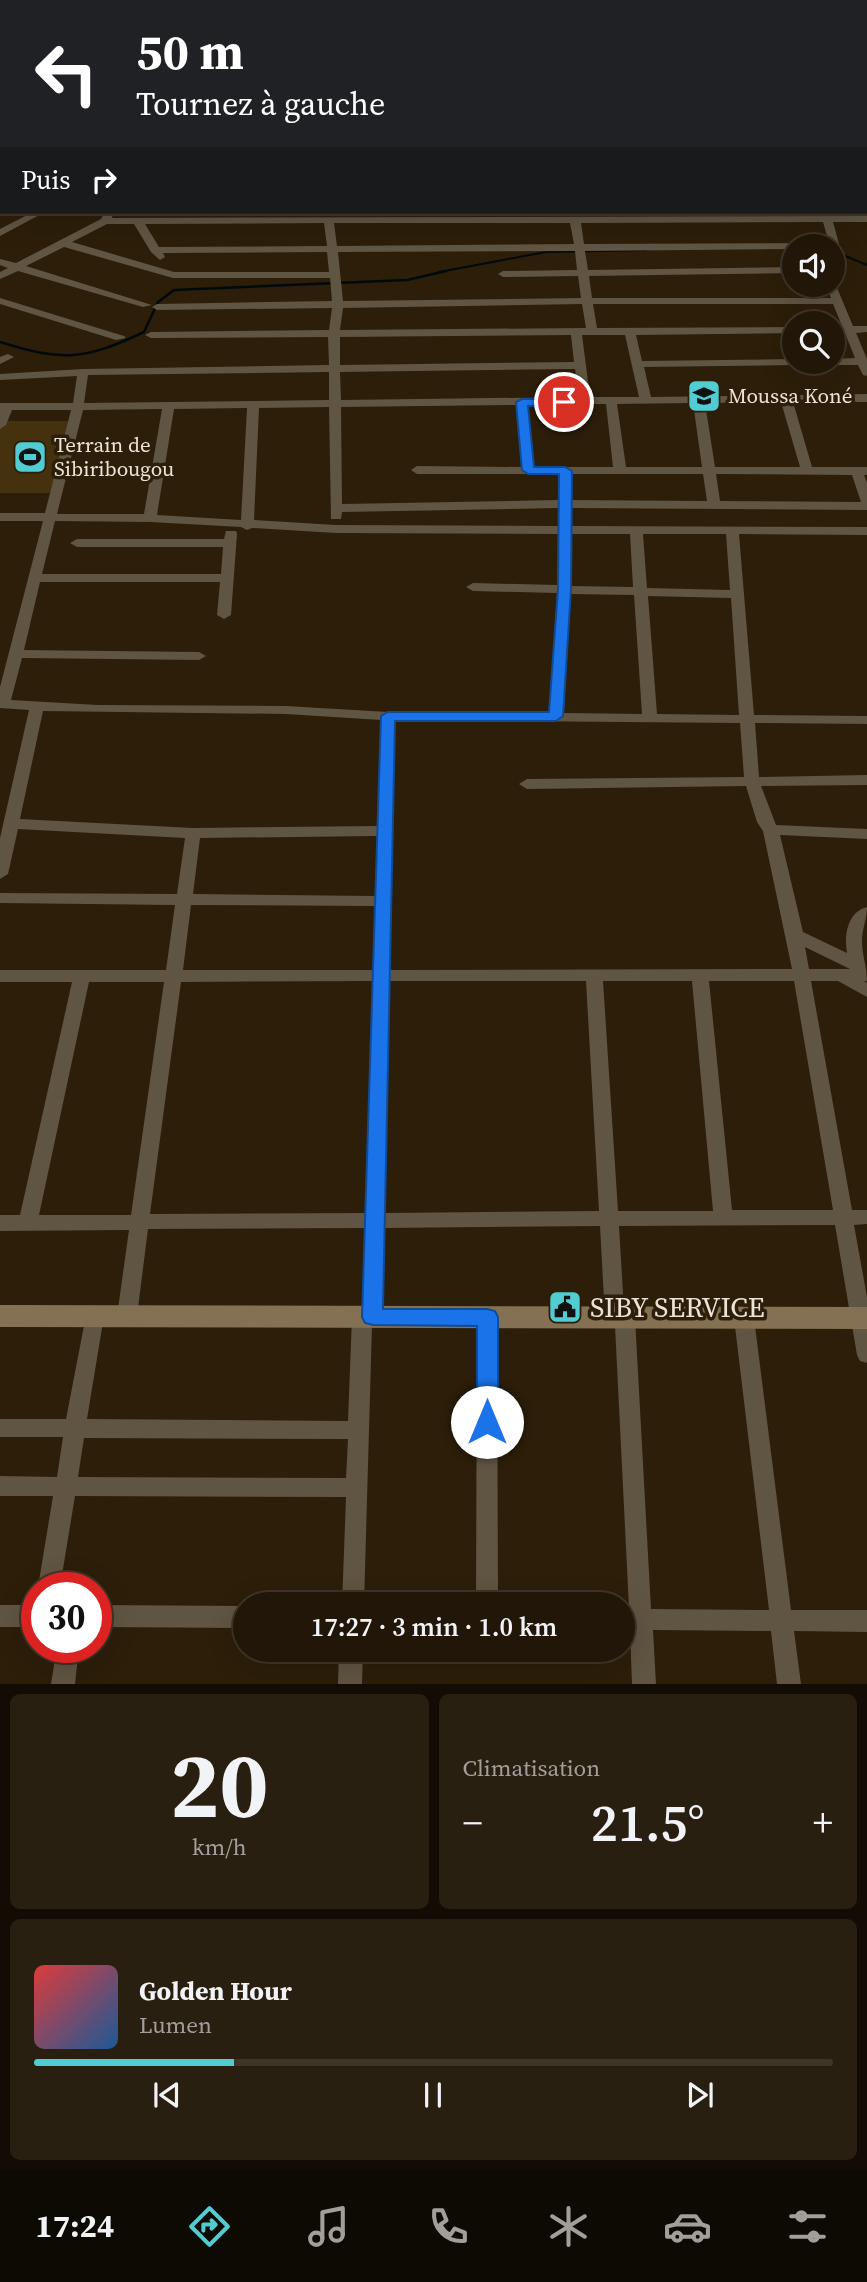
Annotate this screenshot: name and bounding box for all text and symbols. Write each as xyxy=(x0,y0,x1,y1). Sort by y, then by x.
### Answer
text: 50 m xyxy=(136,18,244,85)
icon: left xyxy=(21,28,112,119)
text: Tournez à gauche xyxy=(136,82,385,126)
icon: right xyxy=(85,161,123,199)
text: Puis xyxy=(21,162,71,198)
map controls xyxy=(782,234,845,374)
button: sound xyxy=(782,234,845,297)
button: search xyxy=(782,311,845,374)
pin xyxy=(534,372,594,432)
school or university icon: Moussa Koné xyxy=(685,377,723,415)
place label: Moussa Koné xyxy=(728,381,852,410)
icon: arrive xyxy=(545,383,583,421)
place label: Terrain de Sibiribougou xyxy=(54,430,174,483)
sports icon: Terrain de Sibiribougou xyxy=(11,438,49,476)
public building icon: SIBY SERVICE xyxy=(546,1288,584,1326)
place label: SIBY SERVICE xyxy=(590,1288,765,1326)
position arrow xyxy=(450,1385,524,1459)
speed limit sign: 30 xyxy=(21,1572,112,1663)
text: 17:27 · 3 min · 1.0 km xyxy=(311,1609,557,1645)
text: 20 xyxy=(170,1723,269,1847)
text: Climatisation xyxy=(463,1752,600,1784)
text: 21.5° xyxy=(591,1787,705,1858)
text: − xyxy=(463,1797,483,1849)
text: + xyxy=(813,1797,833,1849)
text: km/h xyxy=(192,1831,247,1863)
text: Golden Hour xyxy=(139,1973,292,2009)
text: Lumen xyxy=(139,2009,212,2041)
icon: previous xyxy=(148,2076,186,2114)
icon: pause xyxy=(414,2076,452,2114)
icon: next xyxy=(681,2076,719,2114)
icon: directions xyxy=(185,2202,234,2251)
icon: music xyxy=(304,2202,353,2251)
icon: phone xyxy=(424,2202,473,2251)
icon: climate xyxy=(544,2202,593,2251)
icon: car xyxy=(663,2202,712,2251)
icon: filters xyxy=(783,2202,832,2251)
text: 17:24 xyxy=(35,2204,114,2248)

